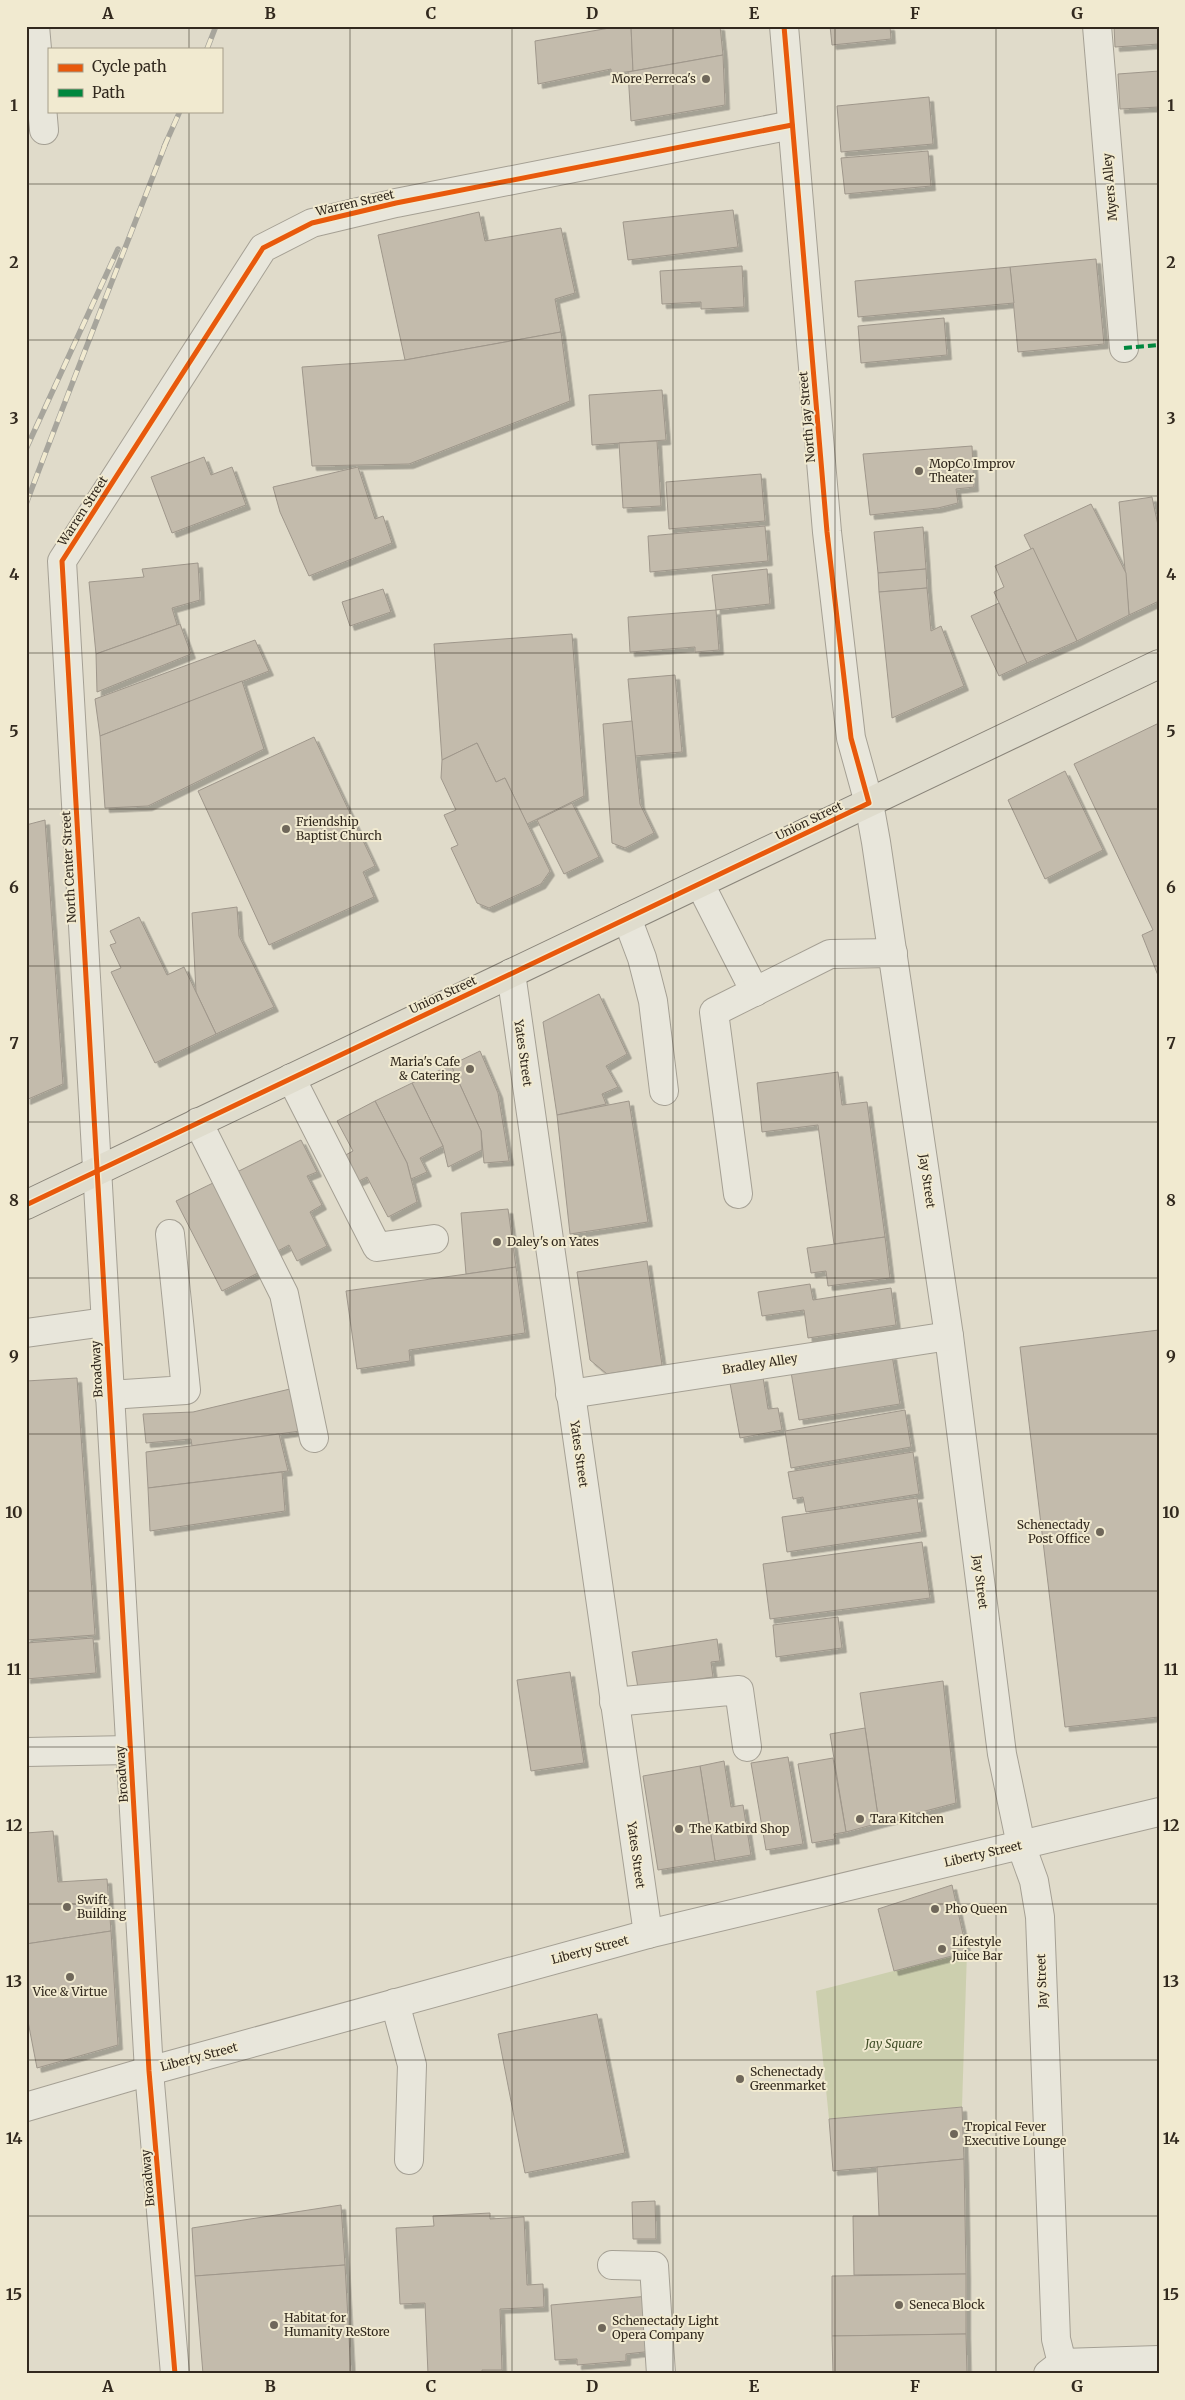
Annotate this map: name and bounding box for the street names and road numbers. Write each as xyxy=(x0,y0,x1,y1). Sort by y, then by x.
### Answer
street label: Myers Alley xyxy=(1099,153,1120,221)
street label: Warren Street xyxy=(313,186,396,219)
street label: North Jay Street xyxy=(795,371,818,463)
street label: Warren Street xyxy=(54,473,111,549)
street label: Union Street xyxy=(773,798,845,843)
street label: North Center Street xyxy=(58,810,79,923)
street label: Union Street xyxy=(407,972,479,1017)
street label: Yates Street xyxy=(511,1018,536,1088)
street label: Jay Street xyxy=(916,1152,939,1209)
street label: Broadway xyxy=(88,1340,105,1398)
street label: Bradley Alley xyxy=(721,1350,799,1377)
street label: Yates Street xyxy=(567,1419,592,1489)
street label: Jay Street xyxy=(970,1553,991,1610)
street label: Broadway xyxy=(112,1745,131,1803)
street label: Yates Street xyxy=(624,1820,649,1890)
street label: Liberty Street xyxy=(943,1837,1023,1870)
street label: Liberty Street xyxy=(550,1932,630,1967)
street label: Jay Street xyxy=(1033,1953,1050,2010)
street label: Liberty Street xyxy=(159,2039,239,2074)
street label: Broadway xyxy=(138,2149,157,2207)

